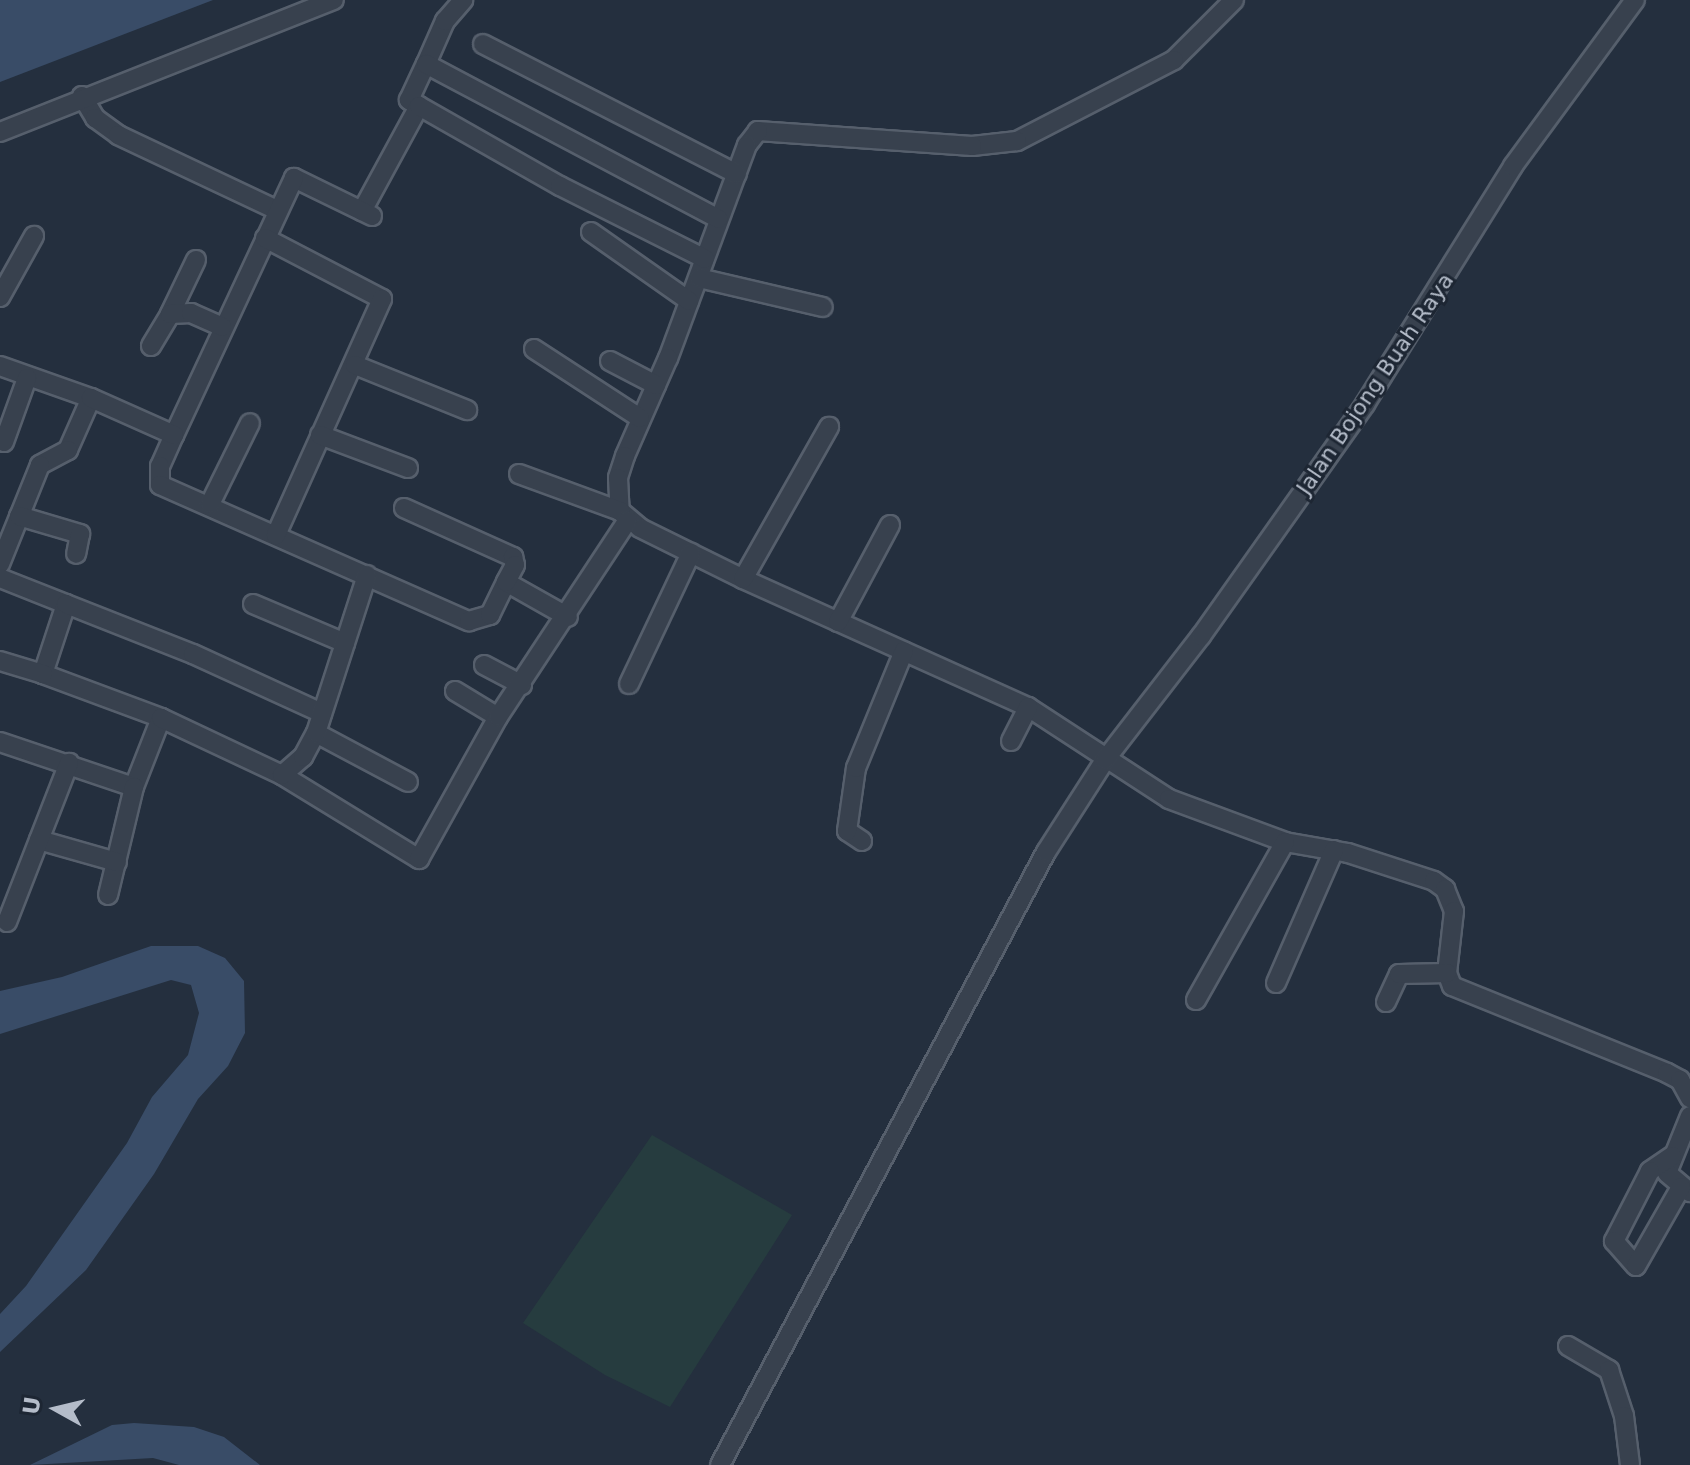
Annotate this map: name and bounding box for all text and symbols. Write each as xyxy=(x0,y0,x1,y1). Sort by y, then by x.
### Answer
street label: Jalan Bojong Buah Raya xyxy=(1291,268,1459,500)
north arrow xyxy=(16,1369,96,1449)
text: U xyxy=(18,1395,45,1416)

